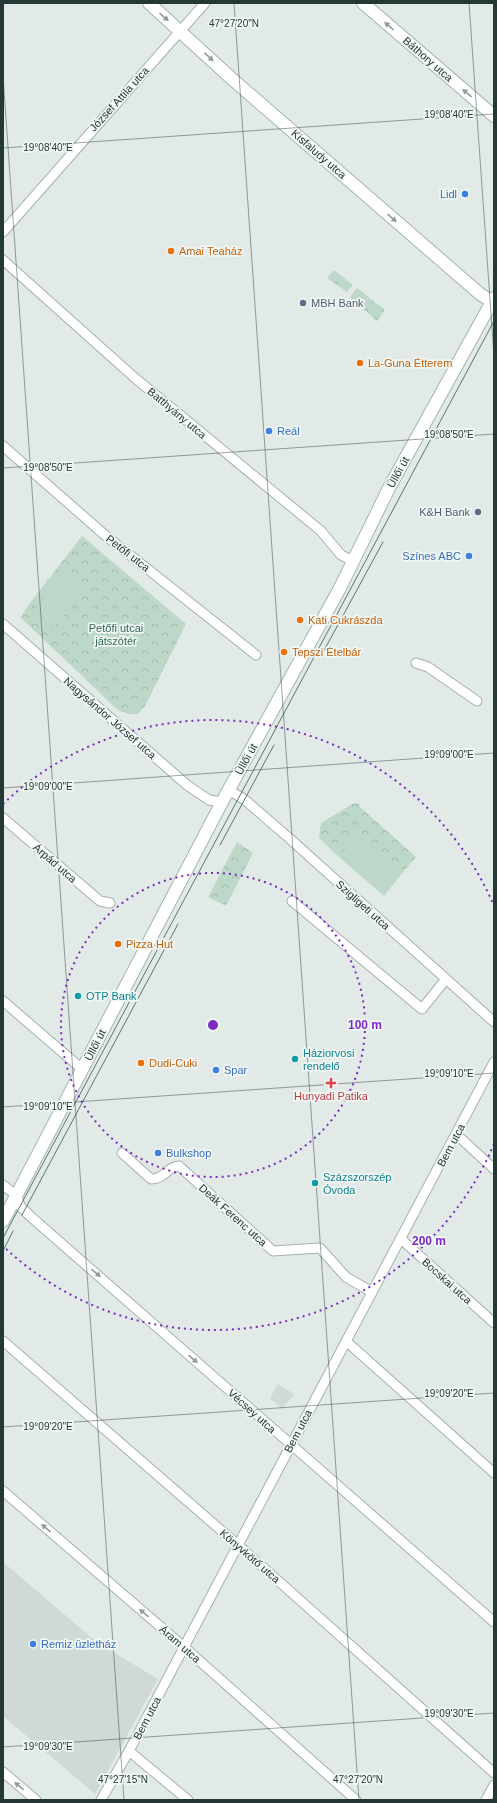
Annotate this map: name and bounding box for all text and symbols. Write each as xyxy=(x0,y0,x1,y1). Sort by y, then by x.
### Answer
one-way arrow xyxy=(159,12,170,21)
text: 47°27'20"N xyxy=(209,18,259,29)
one-way arrow xyxy=(384,21,394,30)
street label: Báthory utca xyxy=(401,34,456,84)
one-way arrow xyxy=(204,52,214,62)
street label: József Attila utca xyxy=(87,64,152,134)
one-way arrow xyxy=(462,88,472,97)
text: 19°08'40"E xyxy=(424,109,474,120)
street label: Kisfaludy utca xyxy=(289,127,349,182)
text: 19°08'40"E xyxy=(23,142,73,153)
place label: Lidl xyxy=(440,188,457,200)
marker: Lidl xyxy=(460,189,470,199)
one-way arrow xyxy=(387,213,398,222)
place label: Amai Teaház xyxy=(179,245,242,257)
marker: Amai Teaház xyxy=(166,246,176,256)
place label: MBH Bank xyxy=(311,297,364,309)
marker: MBH Bank xyxy=(298,298,308,308)
place label: La-Guna Étterem xyxy=(368,357,452,369)
marker: La-Guna Étterem xyxy=(355,358,365,368)
street label: Batthyány utca xyxy=(145,385,209,442)
place label: Reál xyxy=(277,425,300,437)
marker: Reál xyxy=(264,426,274,436)
text: 19°08'50"E xyxy=(424,429,474,440)
street label: Üllői út xyxy=(385,454,411,490)
text: 19°08'50"E xyxy=(23,462,73,473)
place label: K&H Bank xyxy=(419,506,470,518)
marker: K&H Bank xyxy=(473,507,483,517)
street label: Petőfi utca xyxy=(104,532,153,574)
place label: Színes ABC xyxy=(402,550,461,562)
marker: Színes ABC xyxy=(464,551,474,561)
place label: Kati Cukrászda xyxy=(308,614,383,626)
marker: Kati Cukrászda xyxy=(295,615,305,625)
park label: Petőfi utcai játszótér xyxy=(89,622,143,647)
place label: Tepszi Ételbár xyxy=(292,646,361,658)
marker: Tepszi Ételbár xyxy=(279,647,289,657)
street label: Nagysándor József utca xyxy=(62,675,159,762)
street label: Üllői út xyxy=(233,741,259,777)
text: 19°09'00"E xyxy=(424,749,474,760)
text: 19°09'00"E xyxy=(23,781,73,792)
street label: Árpád utca xyxy=(31,841,80,886)
street label: Szigligeti utca xyxy=(334,878,393,933)
place label: Pizza Hut xyxy=(126,938,173,950)
marker: Pizza Hut xyxy=(113,939,123,949)
place label: OTP Bank xyxy=(86,990,137,1002)
marker: OTP Bank xyxy=(73,991,83,1001)
centre of rings xyxy=(206,1018,220,1032)
text: 100 m xyxy=(348,1018,382,1032)
street label: Üllői út xyxy=(82,1027,108,1063)
place label: Háziorvosi rendelő xyxy=(303,1047,354,1072)
marker: Háziorvosi rendelő xyxy=(290,1054,300,1064)
place label: Dudi-Cuki xyxy=(149,1057,197,1069)
marker: Dudi-Cuki xyxy=(136,1058,146,1068)
place label: Spar xyxy=(224,1064,248,1076)
marker: Spar xyxy=(211,1065,221,1075)
text: 19°09'10"E xyxy=(424,1068,474,1079)
marker: Hunyadi Patika xyxy=(326,1078,336,1088)
place label: Hunyadi Patika xyxy=(294,1090,369,1102)
text: 19°09'10"E xyxy=(23,1101,73,1112)
street label: Bem utca xyxy=(435,1121,468,1168)
place label: Bulkshop xyxy=(166,1147,211,1159)
marker: Bulkshop xyxy=(153,1148,163,1158)
place label: Százszorszép Óvoda xyxy=(323,1171,391,1196)
marker: Százszorszép Óvoda xyxy=(310,1178,320,1188)
street label: Deák Ferenc utca xyxy=(197,1181,270,1249)
text: 200 m xyxy=(412,1234,446,1248)
street label: Bocskai utca xyxy=(420,1256,475,1307)
one-way arrow xyxy=(90,1269,101,1278)
one-way arrow xyxy=(189,1354,198,1363)
street label: Vécsey utca xyxy=(226,1386,279,1436)
text: 19°09'20"E xyxy=(424,1388,474,1399)
street label: Bem utca xyxy=(282,1407,315,1454)
text: 19°09'20"E xyxy=(23,1421,73,1432)
one-way arrow xyxy=(40,1523,51,1532)
street label: Könyvkötő utca xyxy=(218,1527,283,1586)
one-way arrow xyxy=(139,1608,149,1617)
street label: Áram utca xyxy=(157,1623,204,1666)
place label: Remiz üzletház xyxy=(41,1638,116,1650)
marker: Remiz üzletház xyxy=(28,1639,38,1649)
street label: Bem utca xyxy=(131,1694,164,1741)
text: 19°09'30"E xyxy=(424,1708,474,1719)
text: 19°09'30"E xyxy=(23,1741,73,1752)
text: 47°27'15"N xyxy=(98,1774,148,1785)
text: 47°27'20"N xyxy=(333,1774,383,1785)
one-way arrow xyxy=(14,1782,25,1791)

